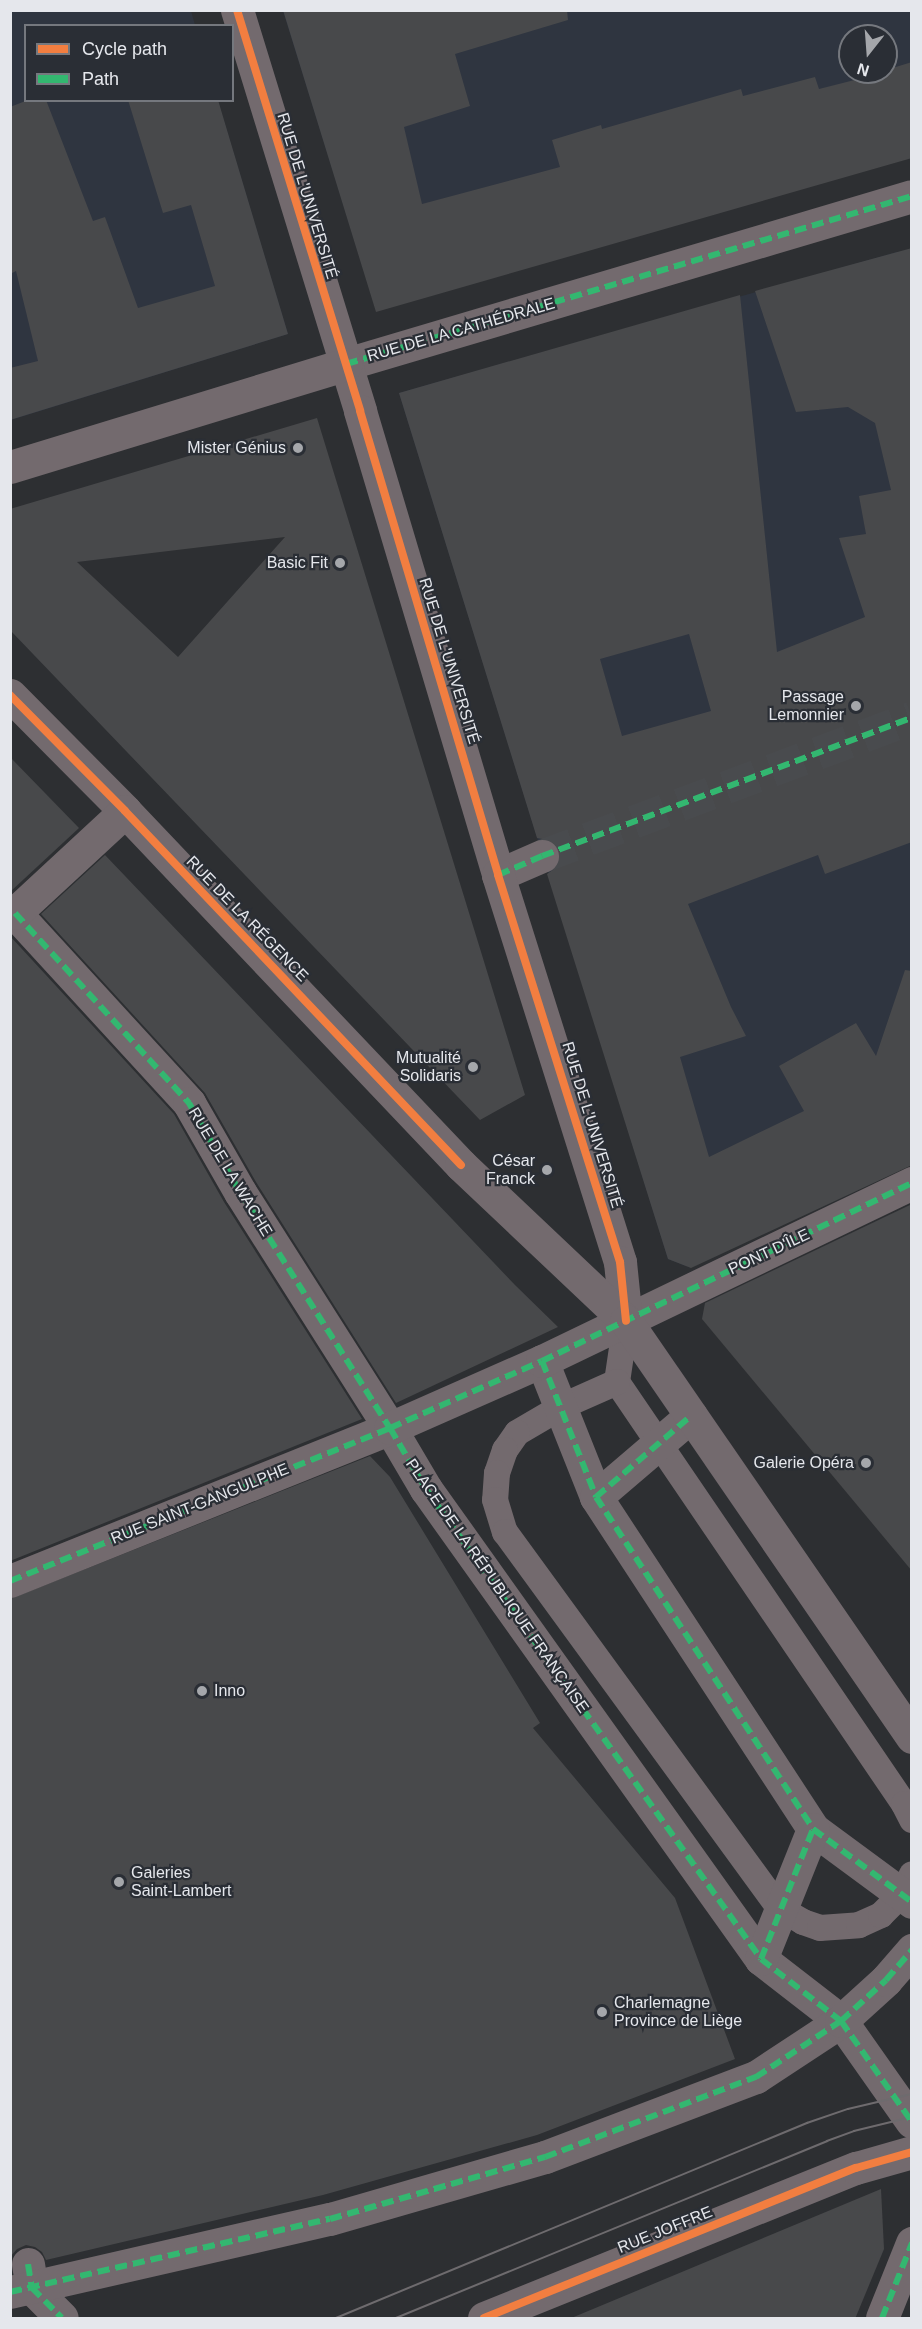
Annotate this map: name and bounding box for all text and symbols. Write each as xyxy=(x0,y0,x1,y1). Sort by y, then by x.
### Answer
legend xyxy=(24,24,234,102)
north arrow xyxy=(838,24,898,84)
text: Cycle path xyxy=(82,39,167,59)
text: N xyxy=(855,60,871,80)
text: Path xyxy=(82,69,119,89)
street label: RUE DE L'UNIVERSITÉ xyxy=(273,111,341,281)
street label: RUE DE LA CATHÉDRALE xyxy=(364,294,558,366)
place label: Mister Génius xyxy=(187,438,286,458)
marker: Mister Génius xyxy=(291,441,305,455)
place label: Basic Fit xyxy=(267,553,328,573)
marker: Basic Fit xyxy=(333,556,347,570)
street label: RUE DE L'UNIVERSITÉ xyxy=(415,576,483,746)
place label: Passage Lemonnier xyxy=(768,687,844,725)
marker: Passage Lemonnier xyxy=(849,699,863,713)
street label: RUE DE LA RÉGENCE xyxy=(182,852,312,986)
street label: RUE DE L'UNIVERSITÉ xyxy=(558,1040,626,1210)
place label: Mutualité Solidaris xyxy=(396,1048,461,1086)
marker: Mutualité Solidaris xyxy=(466,1060,480,1074)
street label: RUE DE LA WACHE xyxy=(184,1104,276,1240)
place label: César Franck xyxy=(486,1151,535,1189)
marker: César Franck xyxy=(540,1163,554,1177)
street label: PONT D'ÎLE xyxy=(725,1225,813,1279)
place label: Galerie Opéra xyxy=(754,1453,854,1473)
street label: PLACE DE LA RÉPUBLIQUE FRANÇAISE xyxy=(401,1455,593,1717)
marker: Galerie Opéra xyxy=(859,1456,873,1470)
street label: RUE SAINT-GANGULPHE xyxy=(108,1459,292,1549)
place label: Inno xyxy=(214,1681,245,1701)
marker: Inno xyxy=(195,1684,209,1698)
place label: Galeries Saint-Lambert xyxy=(131,1863,231,1901)
marker: Galeries Saint-Lambert xyxy=(112,1875,126,1889)
place label: Charlemagne Province de Liège xyxy=(614,1993,742,2031)
marker: Charlemagne Province de Liège xyxy=(595,2005,609,2019)
street label: RUE JOFFRE xyxy=(615,2202,715,2258)

